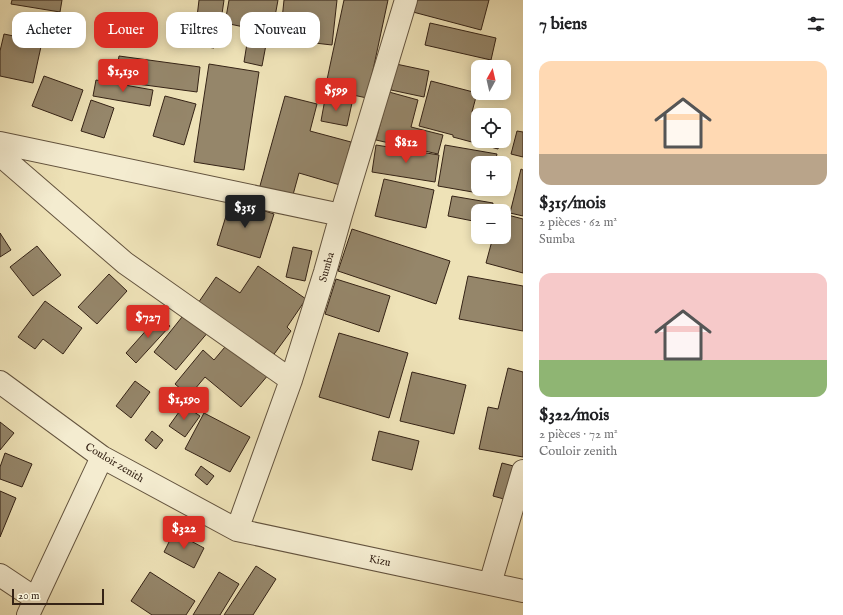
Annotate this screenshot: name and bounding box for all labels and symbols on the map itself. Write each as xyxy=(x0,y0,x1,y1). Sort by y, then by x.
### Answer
pin: $1,130 xyxy=(90,59,156,93)
north arrow xyxy=(471,60,511,100)
pin: $599 xyxy=(312,78,360,112)
pin: $812 xyxy=(382,130,430,164)
pin: $315 xyxy=(221,195,269,229)
street label: Sumba xyxy=(316,250,338,284)
pin: $727 xyxy=(124,305,172,339)
pin: $1,190 xyxy=(151,387,217,421)
street label: Couloir zenith xyxy=(82,440,147,486)
pin: $322 xyxy=(160,516,208,550)
street label: Kizu xyxy=(368,552,392,570)
scale bar xyxy=(12,587,104,606)

